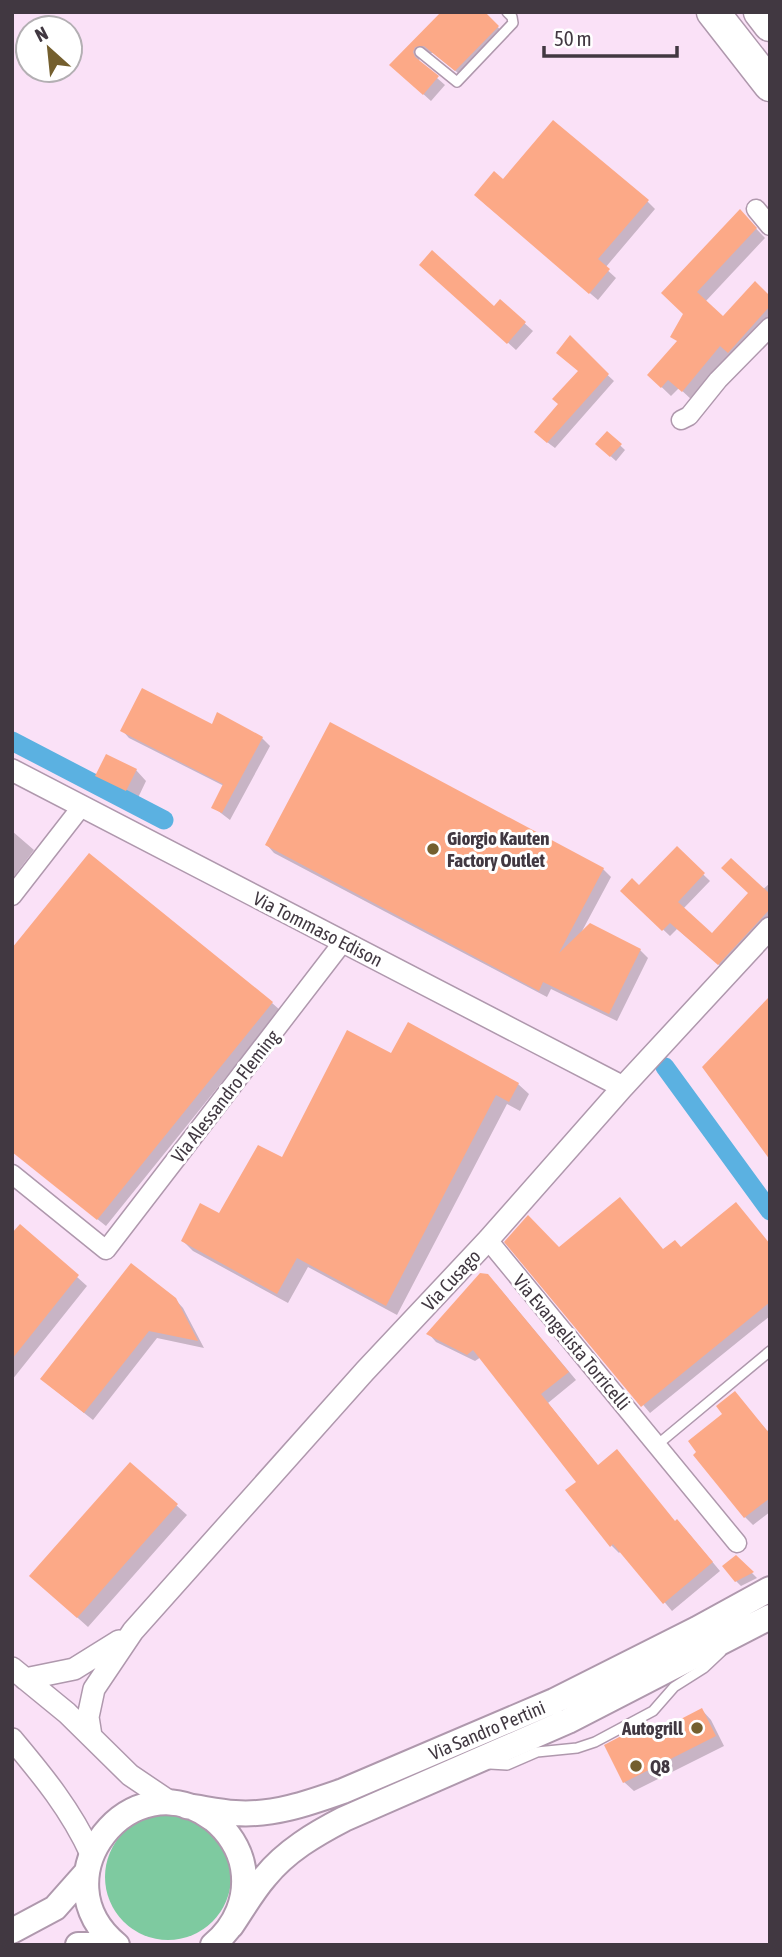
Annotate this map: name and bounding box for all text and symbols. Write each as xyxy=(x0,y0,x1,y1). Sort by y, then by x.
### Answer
north arrow xyxy=(14,14,84,84)
scale bar xyxy=(544,14,677,58)
text: N xyxy=(31,22,51,46)
text: 50 m xyxy=(554,26,592,50)
place label: Giorgio Kauten Factory Outlet xyxy=(447,827,550,871)
marker: Giorgio Kauten Factory Outlet xyxy=(425,841,441,857)
street label: Via Tommaso Edison xyxy=(250,887,386,971)
street label: Via Alessandro Fleming xyxy=(166,1025,284,1167)
street label: Via Cusago xyxy=(417,1245,485,1315)
street label: Via Evangelista Torricelli xyxy=(509,1270,635,1414)
street label: Via Sandro Pertini xyxy=(426,1696,548,1764)
place label: Autogrill xyxy=(621,1717,684,1739)
marker: Autogrill xyxy=(689,1720,705,1736)
place label: Q8 xyxy=(650,1755,670,1777)
marker: Q8 xyxy=(628,1758,644,1774)

